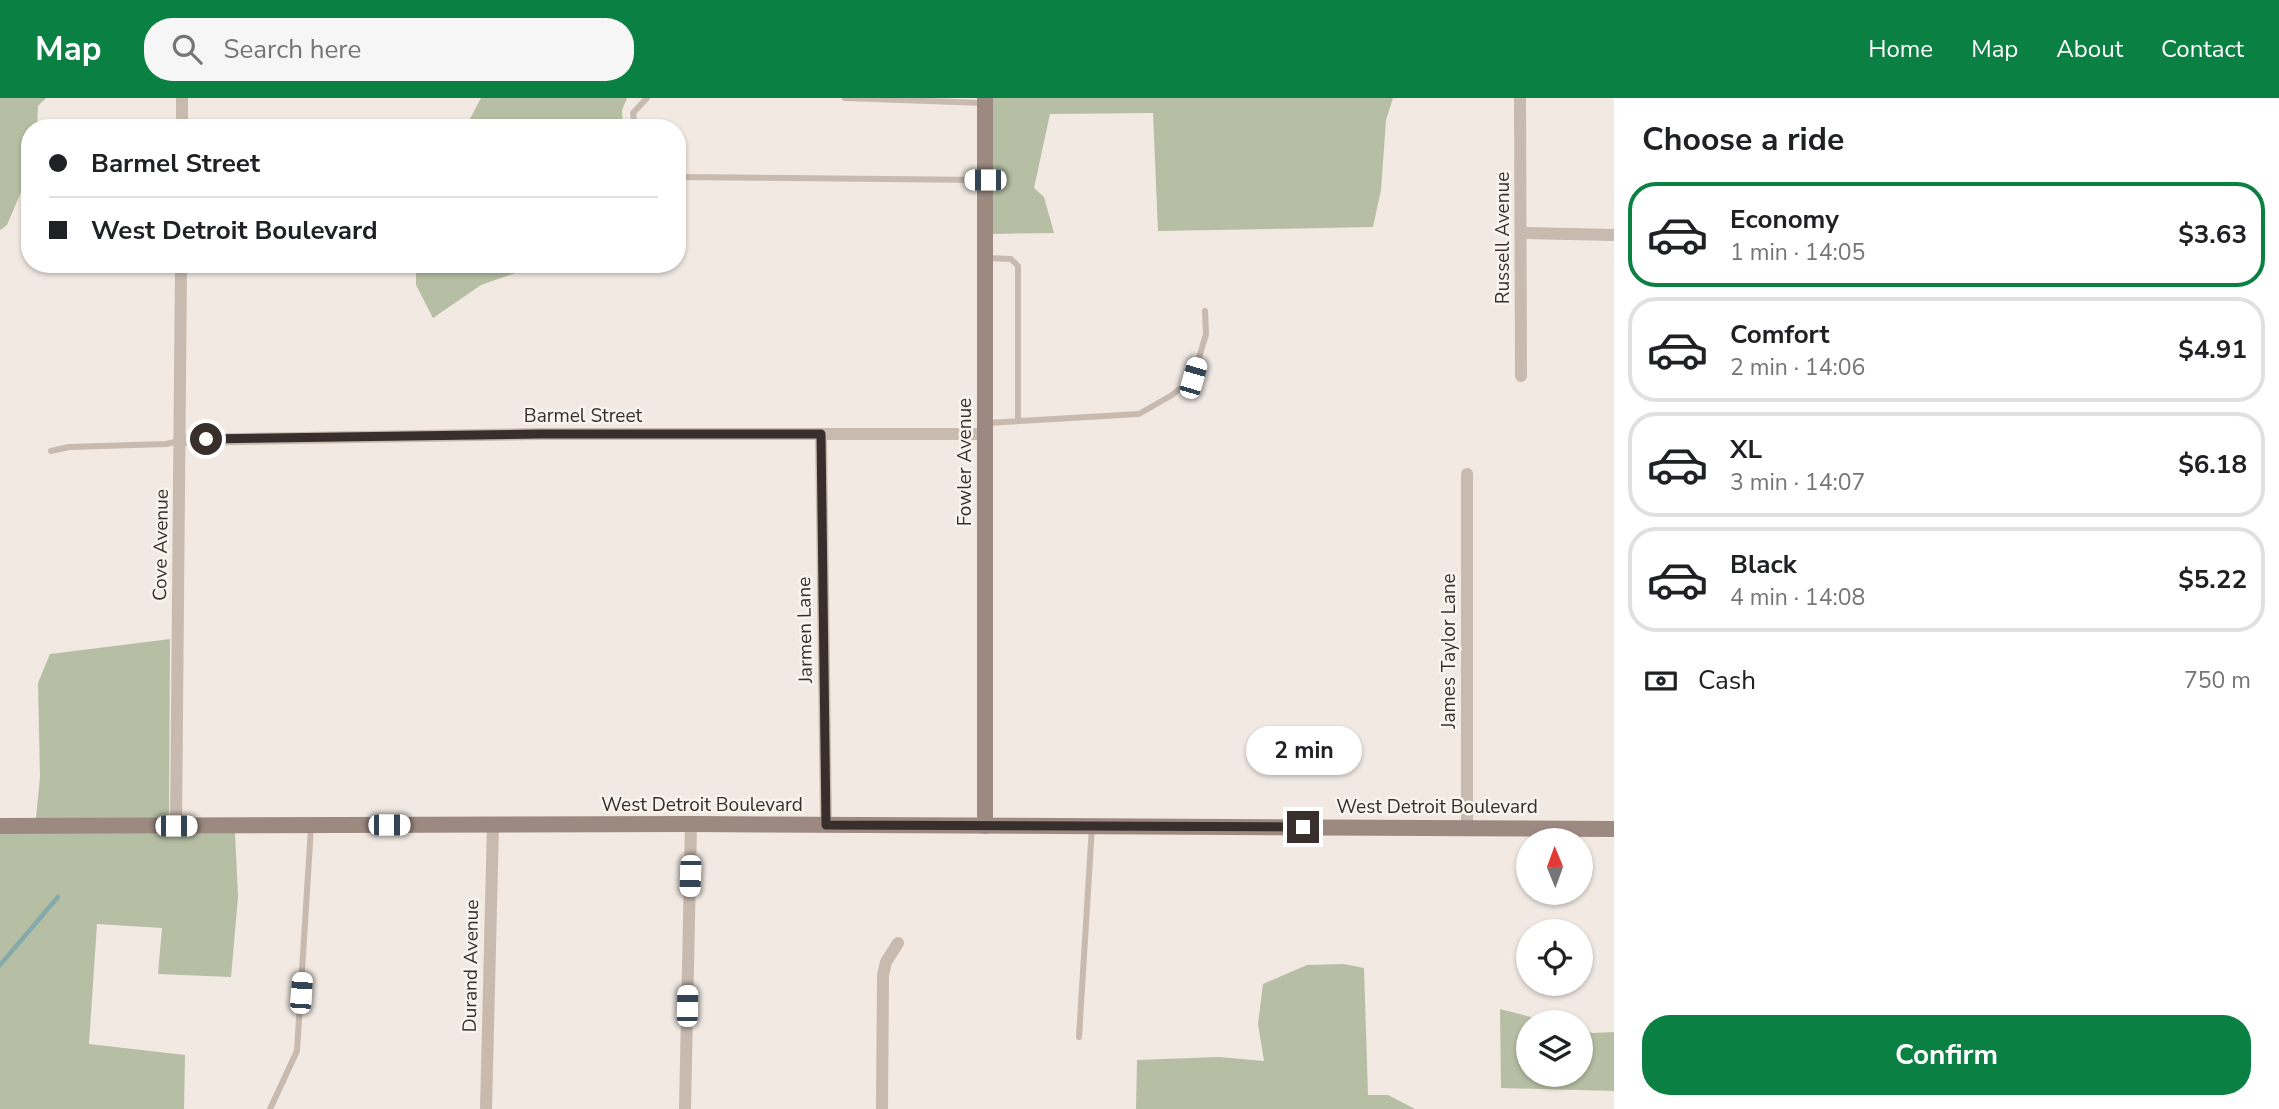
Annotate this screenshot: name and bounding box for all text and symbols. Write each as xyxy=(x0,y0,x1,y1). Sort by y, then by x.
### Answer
search box xyxy=(144,18,634,81)
text: Map xyxy=(35,27,102,72)
icon: search xyxy=(168,30,206,68)
text: Search here xyxy=(224,32,361,67)
text: Home xyxy=(1868,33,1933,65)
text: Map xyxy=(1971,33,2018,65)
text: About xyxy=(2056,33,2123,65)
text: Contact xyxy=(2161,33,2244,65)
text: Choose a ride xyxy=(1642,118,1844,161)
text: Barmel Street xyxy=(91,146,260,181)
car xyxy=(965,170,1007,191)
street label: Russell Avenue xyxy=(1490,172,1516,304)
text: Economy xyxy=(1730,202,1839,237)
icon: car xyxy=(1646,203,1709,266)
text: West Detroit Boulevard xyxy=(91,213,378,248)
text: $3.63 xyxy=(2178,217,2247,252)
text: 1 min · 14:05 xyxy=(1730,237,1865,268)
text: Comfort xyxy=(1730,317,1830,352)
icon: car xyxy=(1646,318,1709,381)
text: $4.91 xyxy=(2178,332,2247,367)
text: 2 min · 14:06 xyxy=(1730,352,1865,383)
car xyxy=(1178,355,1209,401)
street label: Fowler Avenue xyxy=(952,398,978,526)
street label: Barmel Street xyxy=(524,403,643,429)
route start xyxy=(190,423,222,455)
text: XL xyxy=(1730,432,1762,467)
icon: car xyxy=(1646,433,1709,496)
text: $6.18 xyxy=(2178,447,2247,482)
text: 3 min · 14:07 xyxy=(1730,467,1865,498)
street label: Cove Avenue xyxy=(147,489,175,601)
text: Black xyxy=(1730,547,1797,582)
icon: car xyxy=(1646,548,1709,611)
text: $5.22 xyxy=(2178,562,2247,597)
street label: James Taylor Lane xyxy=(1436,573,1462,730)
street label: Jarmen Lane xyxy=(791,577,819,684)
text: 4 min · 14:08 xyxy=(1730,582,1865,613)
icon: cash xyxy=(1642,662,1680,700)
text: Cash xyxy=(1698,663,1756,698)
text: 750 m xyxy=(2184,665,2251,696)
callout: 2 min xyxy=(1245,726,1361,774)
text: 2 min xyxy=(1274,735,1334,766)
street label: West Detroit Boulevard xyxy=(601,792,803,818)
street label: West Detroit Boulevard xyxy=(1336,794,1538,820)
route end xyxy=(1287,811,1319,843)
car xyxy=(369,815,411,836)
car xyxy=(156,816,198,837)
north arrow xyxy=(1516,828,1592,905)
map controls xyxy=(1516,828,1593,1087)
car xyxy=(679,855,702,897)
street label: Durand Avenue xyxy=(457,899,485,1033)
button: locate xyxy=(1516,919,1593,996)
car xyxy=(290,971,313,1015)
car xyxy=(677,985,698,1027)
button: layers xyxy=(1516,1010,1593,1087)
button: Confirm xyxy=(1642,1015,2251,1095)

